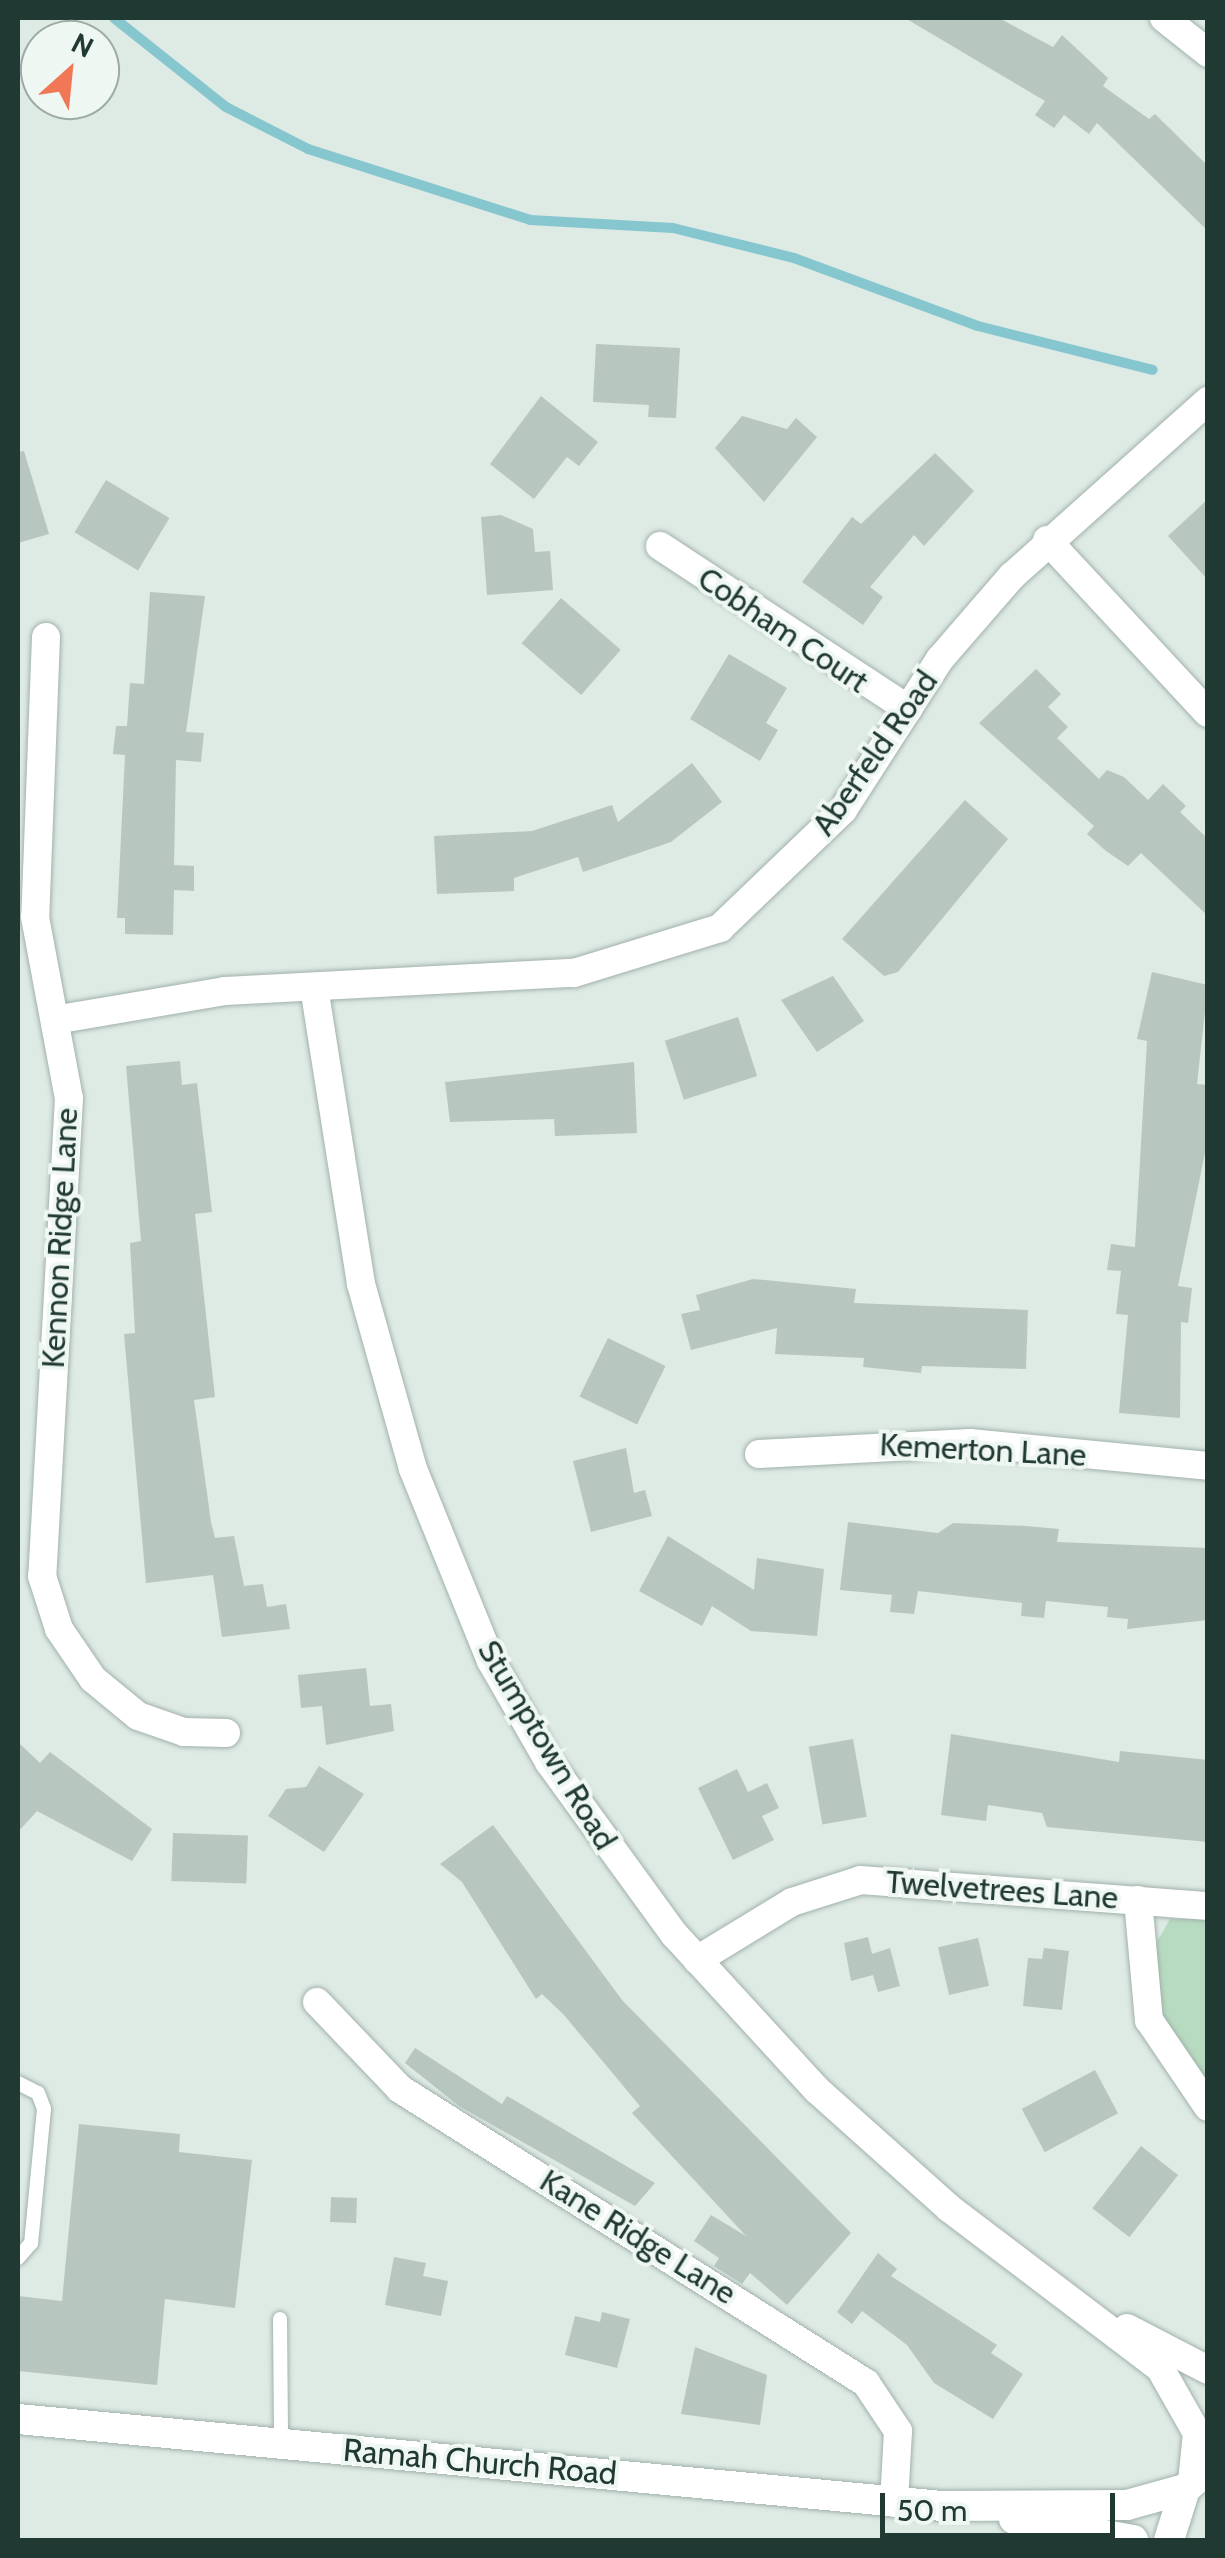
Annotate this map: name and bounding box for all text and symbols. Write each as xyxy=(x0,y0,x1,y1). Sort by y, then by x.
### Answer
north arrow xyxy=(20,20,120,120)
text: N xyxy=(66,25,99,65)
street label: Cobham Court xyxy=(691,559,875,701)
street label: Aberfeld Road xyxy=(804,663,946,843)
street label: Kennon Ridge Lane xyxy=(34,1107,86,1369)
street label: Kemerton Lane xyxy=(879,1425,1087,1475)
street label: Stumptown Road xyxy=(469,1633,625,1857)
street label: Twelvetrees Lane xyxy=(885,1863,1119,1917)
street label: Kane Ridge Lane xyxy=(533,2161,743,2313)
street label: Ramah Church Road xyxy=(342,2431,618,2493)
scale bar xyxy=(885,2473,1120,2535)
text: 50 m xyxy=(897,2492,967,2529)

